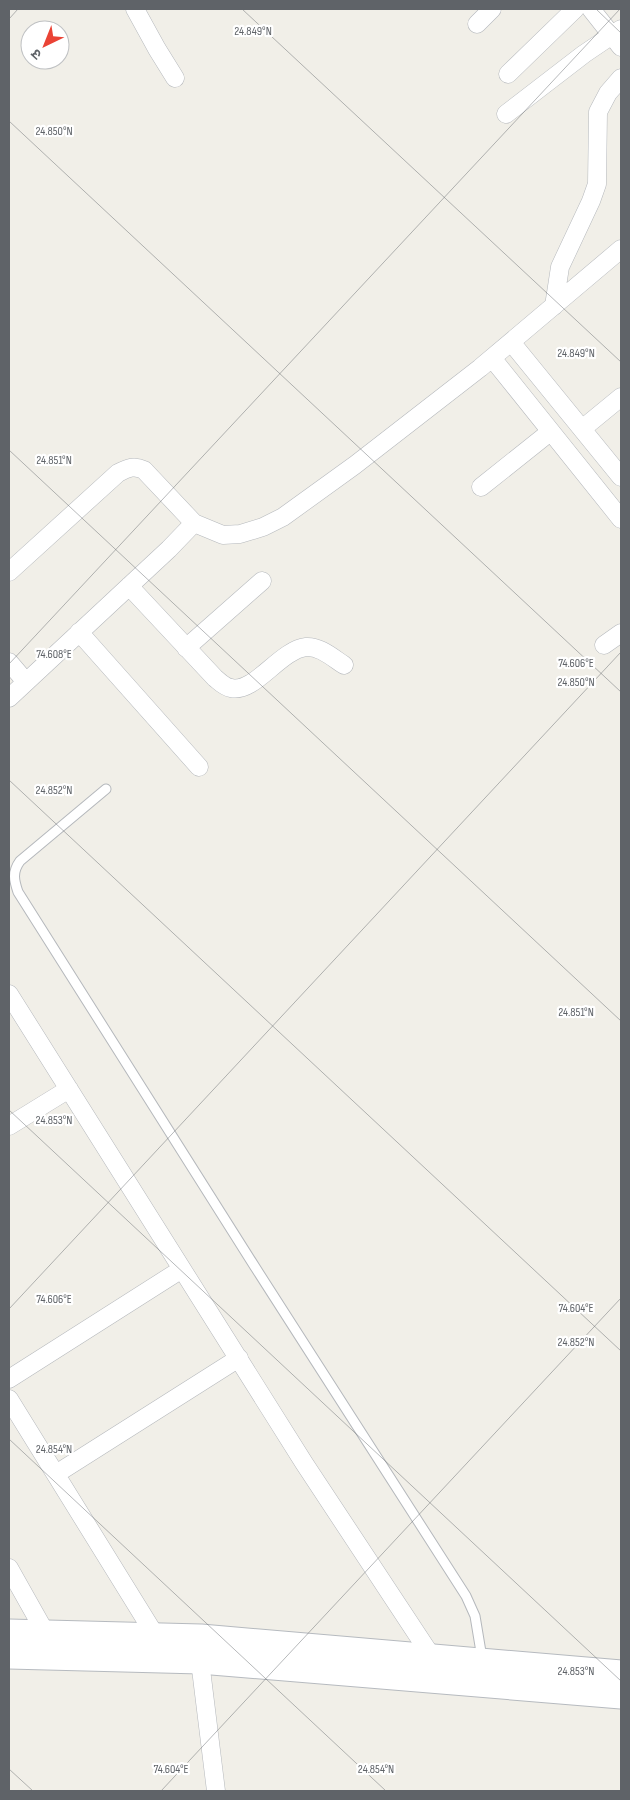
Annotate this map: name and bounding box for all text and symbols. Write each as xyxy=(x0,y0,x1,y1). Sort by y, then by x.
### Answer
north arrow xyxy=(20,20,70,70)
text: 24.849°N xyxy=(234,24,272,39)
text: उ xyxy=(27,45,45,63)
text: 24.850°N xyxy=(35,124,73,139)
text: 24.849°N xyxy=(557,346,595,361)
text: 24.851°N xyxy=(36,453,72,468)
text: 74.608°E xyxy=(36,647,72,662)
text: 74.606°E xyxy=(558,656,594,671)
text: 24.850°N xyxy=(557,675,595,690)
text: 24.852°N xyxy=(36,783,72,798)
text: 24.851°N xyxy=(558,1005,594,1020)
text: 24.853°N xyxy=(36,1113,72,1128)
text: 74.606°E xyxy=(36,1292,72,1307)
text: 74.604°E xyxy=(559,1301,593,1316)
text: 24.852°N xyxy=(558,1335,594,1350)
text: 24.854°N xyxy=(36,1442,72,1457)
text: 24.853°N xyxy=(558,1664,594,1679)
text: 74.604°E xyxy=(154,1762,188,1777)
text: 24.854°N xyxy=(358,1762,394,1777)

